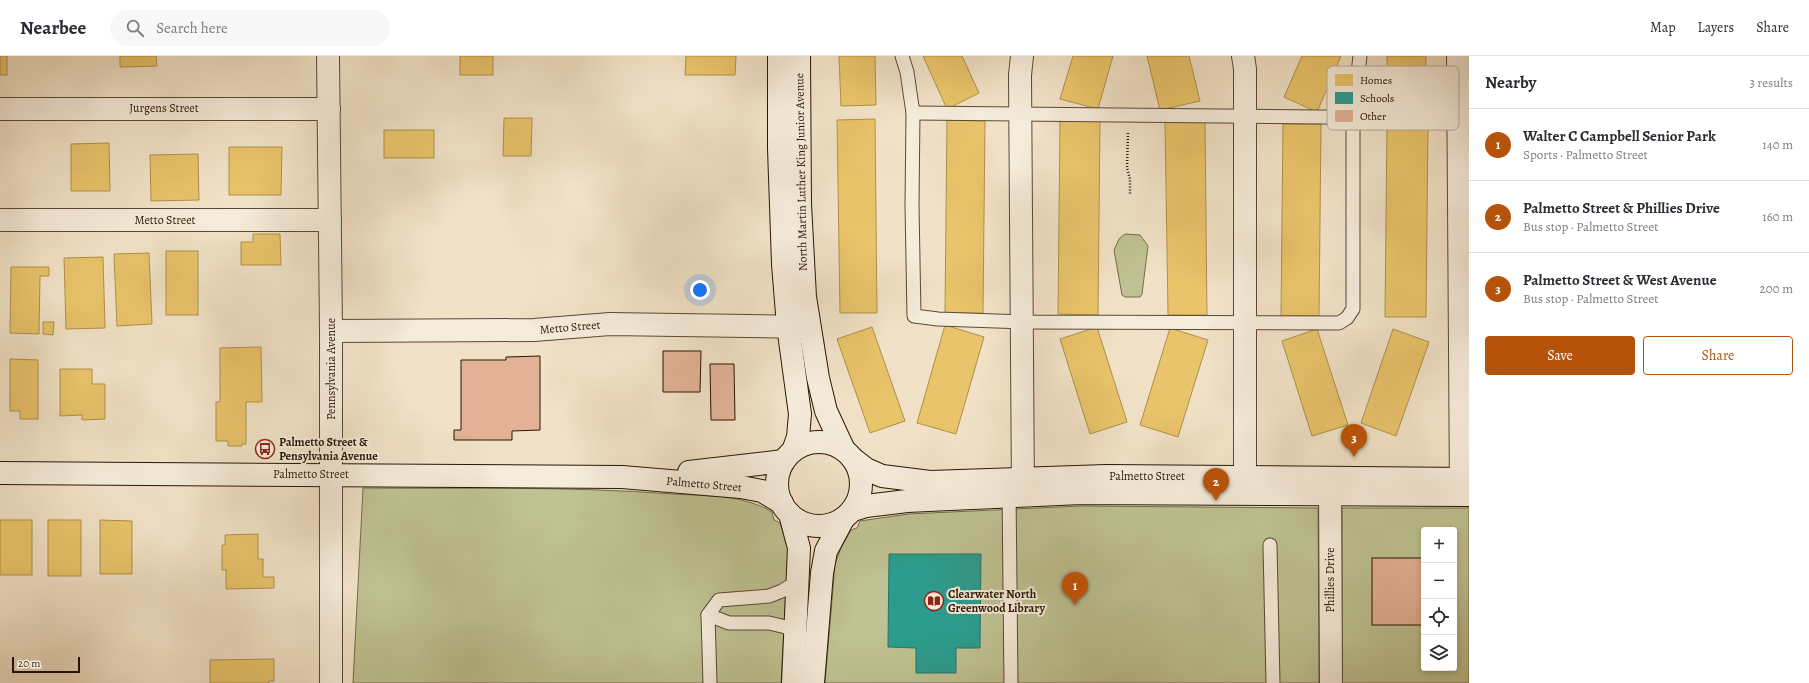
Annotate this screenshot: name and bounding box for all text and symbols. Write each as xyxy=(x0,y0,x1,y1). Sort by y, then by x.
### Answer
search box xyxy=(110,10,390,46)
text: Nearbee xyxy=(20,15,86,41)
icon: search xyxy=(124,17,146,39)
text: Search here xyxy=(156,18,228,38)
text: Map xyxy=(1650,18,1676,37)
text: Layers xyxy=(1698,18,1734,37)
text: Share xyxy=(1756,18,1789,37)
legend xyxy=(1327,66,1459,130)
text: Nearby xyxy=(1485,71,1536,94)
street label: North Martin Luther King Junior Avenue xyxy=(791,73,811,271)
text: Homes xyxy=(1360,73,1392,88)
text: 3 results xyxy=(1749,74,1793,91)
text: Schools xyxy=(1360,91,1394,106)
street label: Jurgens Street xyxy=(129,100,199,116)
text: Other xyxy=(1360,109,1386,124)
text: Walter C Campbell Senior Park xyxy=(1523,126,1716,146)
text: 1 xyxy=(1496,136,1500,153)
text: 140 m xyxy=(1762,136,1793,153)
text: Sports · Palmetto Street xyxy=(1523,146,1648,163)
text: Palmetto Street & Phillies Drive xyxy=(1523,198,1720,218)
text: 2 xyxy=(1495,208,1501,225)
text: 160 m xyxy=(1762,208,1793,225)
street label: Metto Street xyxy=(134,212,196,228)
text: Bus stop · Palmetto Street xyxy=(1523,218,1659,235)
text: Palmetto Street & West Avenue xyxy=(1523,270,1717,290)
your location xyxy=(690,280,710,300)
text: 3 xyxy=(1495,280,1501,297)
text: 200 m xyxy=(1760,280,1793,297)
text: Bus stop · Palmetto Street xyxy=(1523,290,1659,307)
street label: Metto Street xyxy=(539,316,601,338)
street label: Pennsylvania Avenue xyxy=(323,318,339,420)
button: Save xyxy=(1485,336,1635,375)
button: Share xyxy=(1643,336,1793,375)
pin: 3 xyxy=(1341,424,1367,457)
place label: Palmetto Street & Pensylvania Avenue xyxy=(279,434,378,464)
bus stop icon: Palmetto Street & Pensylvania Avenue xyxy=(254,438,276,460)
street label: Palmetto Street xyxy=(273,466,349,482)
street label: Palmetto Street xyxy=(1109,468,1185,484)
pin: 2 xyxy=(1203,468,1229,501)
street label: Palmetto Street xyxy=(665,473,743,495)
map controls xyxy=(1421,527,1457,671)
button: + xyxy=(1421,527,1457,563)
street label: Phillies Drive xyxy=(1322,547,1338,613)
button: − xyxy=(1421,563,1457,599)
pin: 1 xyxy=(1062,572,1088,605)
place label: Clearwater North Greenwood Library xyxy=(948,586,1045,616)
library icon: Clearwater North Greenwood Library xyxy=(923,590,945,612)
button: locate xyxy=(1421,599,1457,635)
button: layers xyxy=(1421,635,1457,671)
scale bar xyxy=(12,655,80,674)
text: 20 m xyxy=(18,656,40,671)

